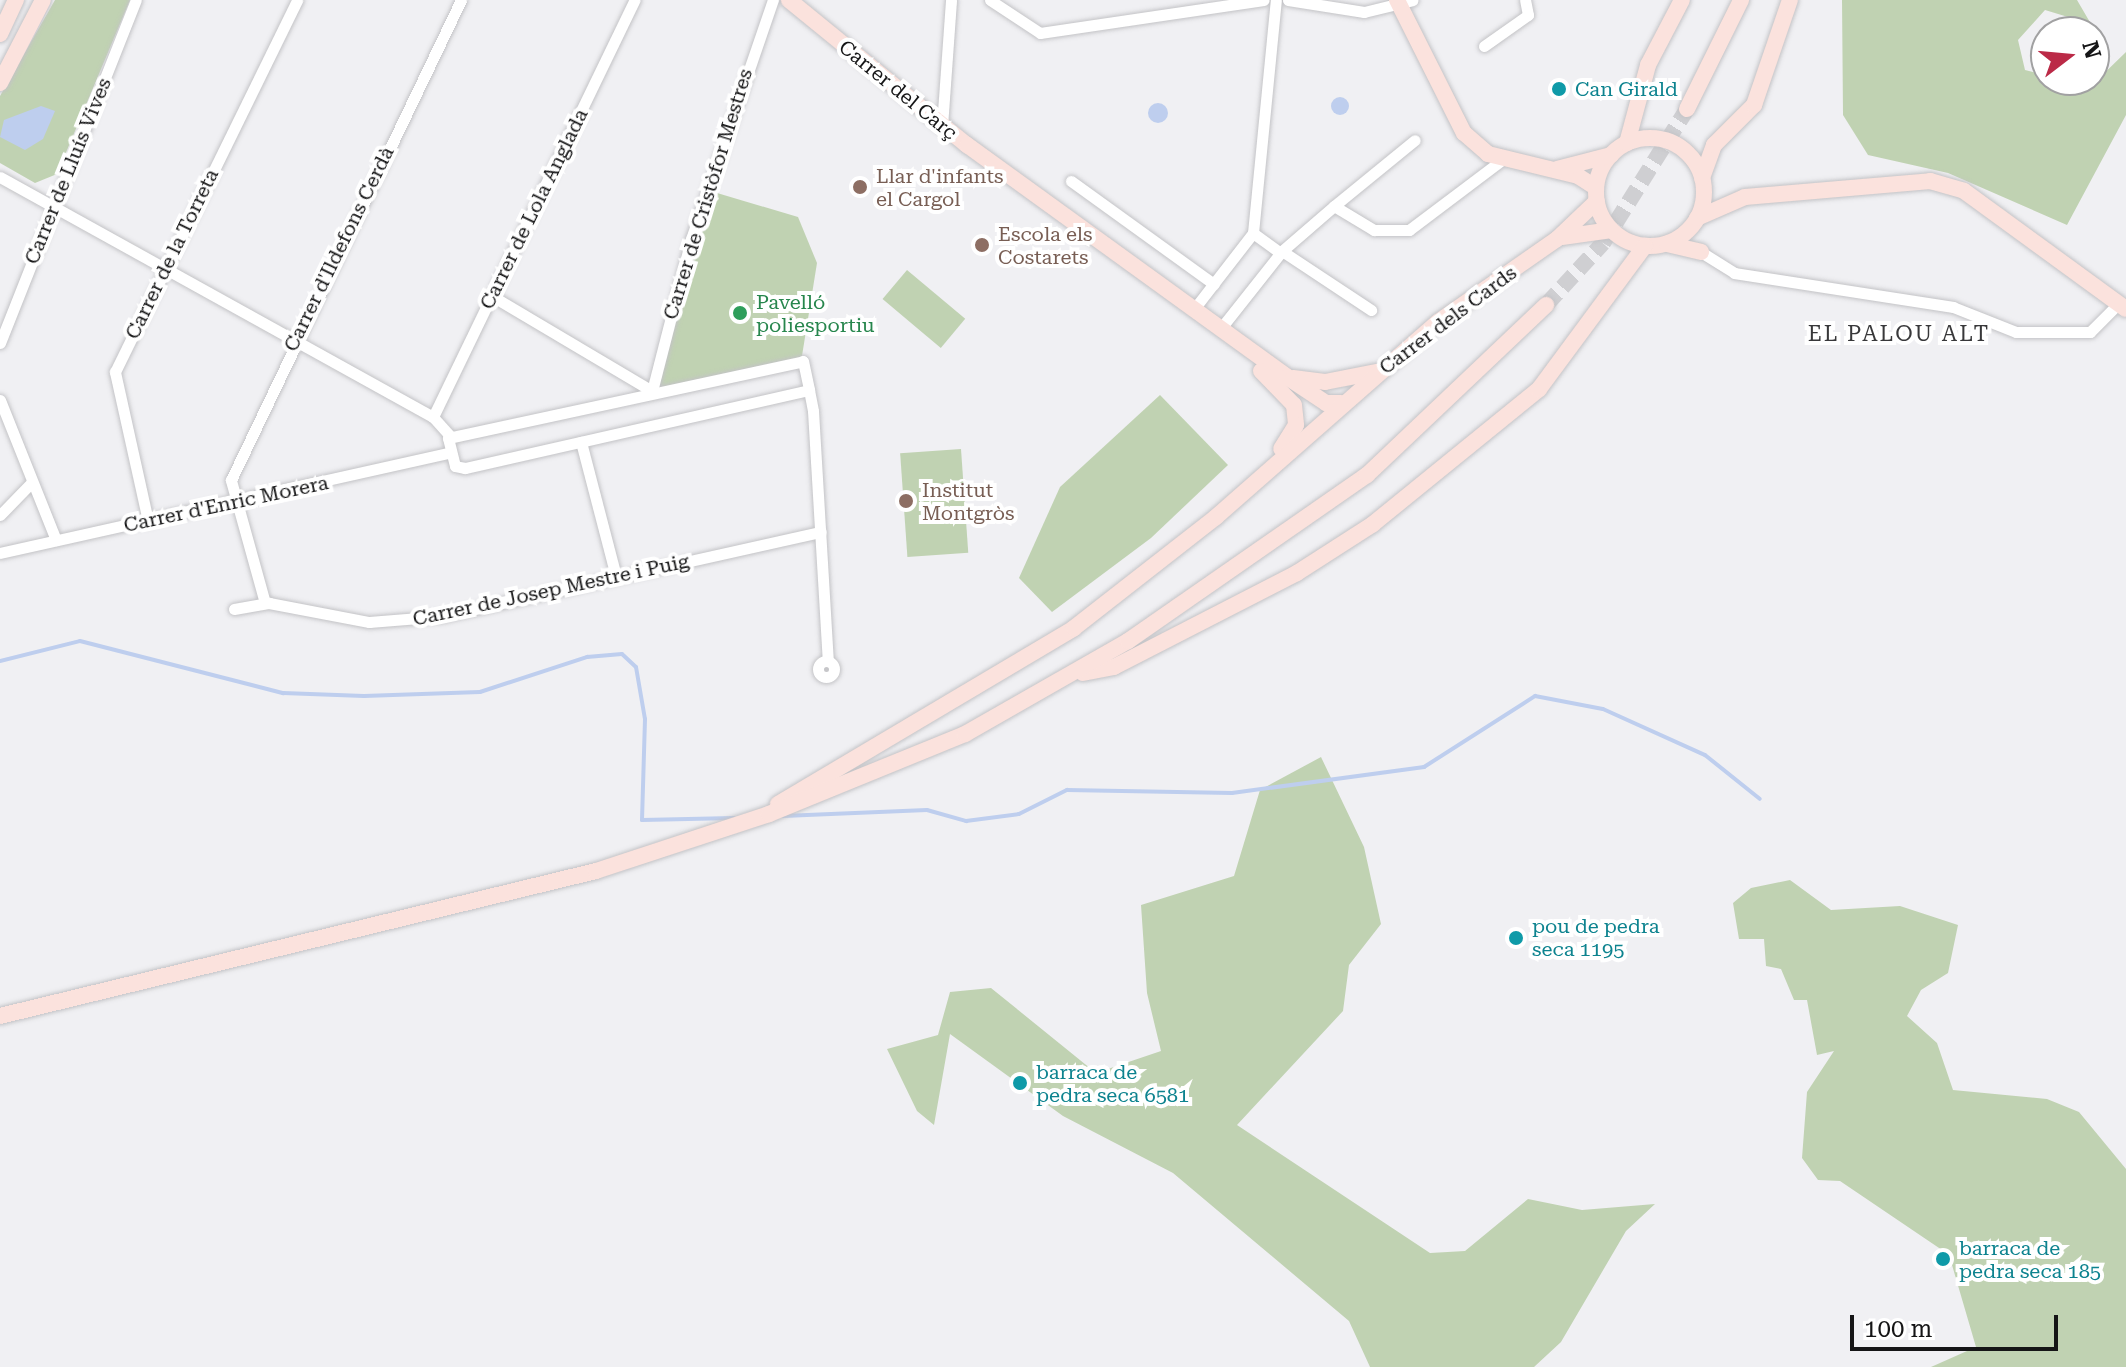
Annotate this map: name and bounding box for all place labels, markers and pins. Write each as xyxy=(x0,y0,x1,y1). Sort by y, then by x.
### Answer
place label: Can Girald xyxy=(1575,77,1678,101)
marker: Can Girald xyxy=(1550,80,1568,98)
place label: Llar d'infants el Cargol xyxy=(876,164,1003,211)
marker: Llar d'infants el Cargol xyxy=(851,178,869,196)
place label: Escola els Costarets xyxy=(998,222,1092,269)
marker: Escola els Costarets xyxy=(973,236,991,254)
place label: Pavelló poliesportiu xyxy=(756,290,874,337)
marker: Pavelló poliesportiu xyxy=(731,304,749,322)
place label: Institut Montgròs xyxy=(922,478,1015,525)
marker: Institut Montgròs xyxy=(897,492,915,510)
place label: pou de pedra seca 1195 xyxy=(1532,914,1660,961)
marker: pou de pedra seca 1195 xyxy=(1507,929,1525,947)
place label: barraca de pedra seca 6581 xyxy=(1036,1060,1189,1107)
marker: barraca de pedra seca 6581 xyxy=(1011,1074,1029,1092)
place label: barraca de pedra seca 185 xyxy=(1959,1236,2101,1283)
marker: barraca de pedra seca 185 xyxy=(1934,1250,1952,1268)

